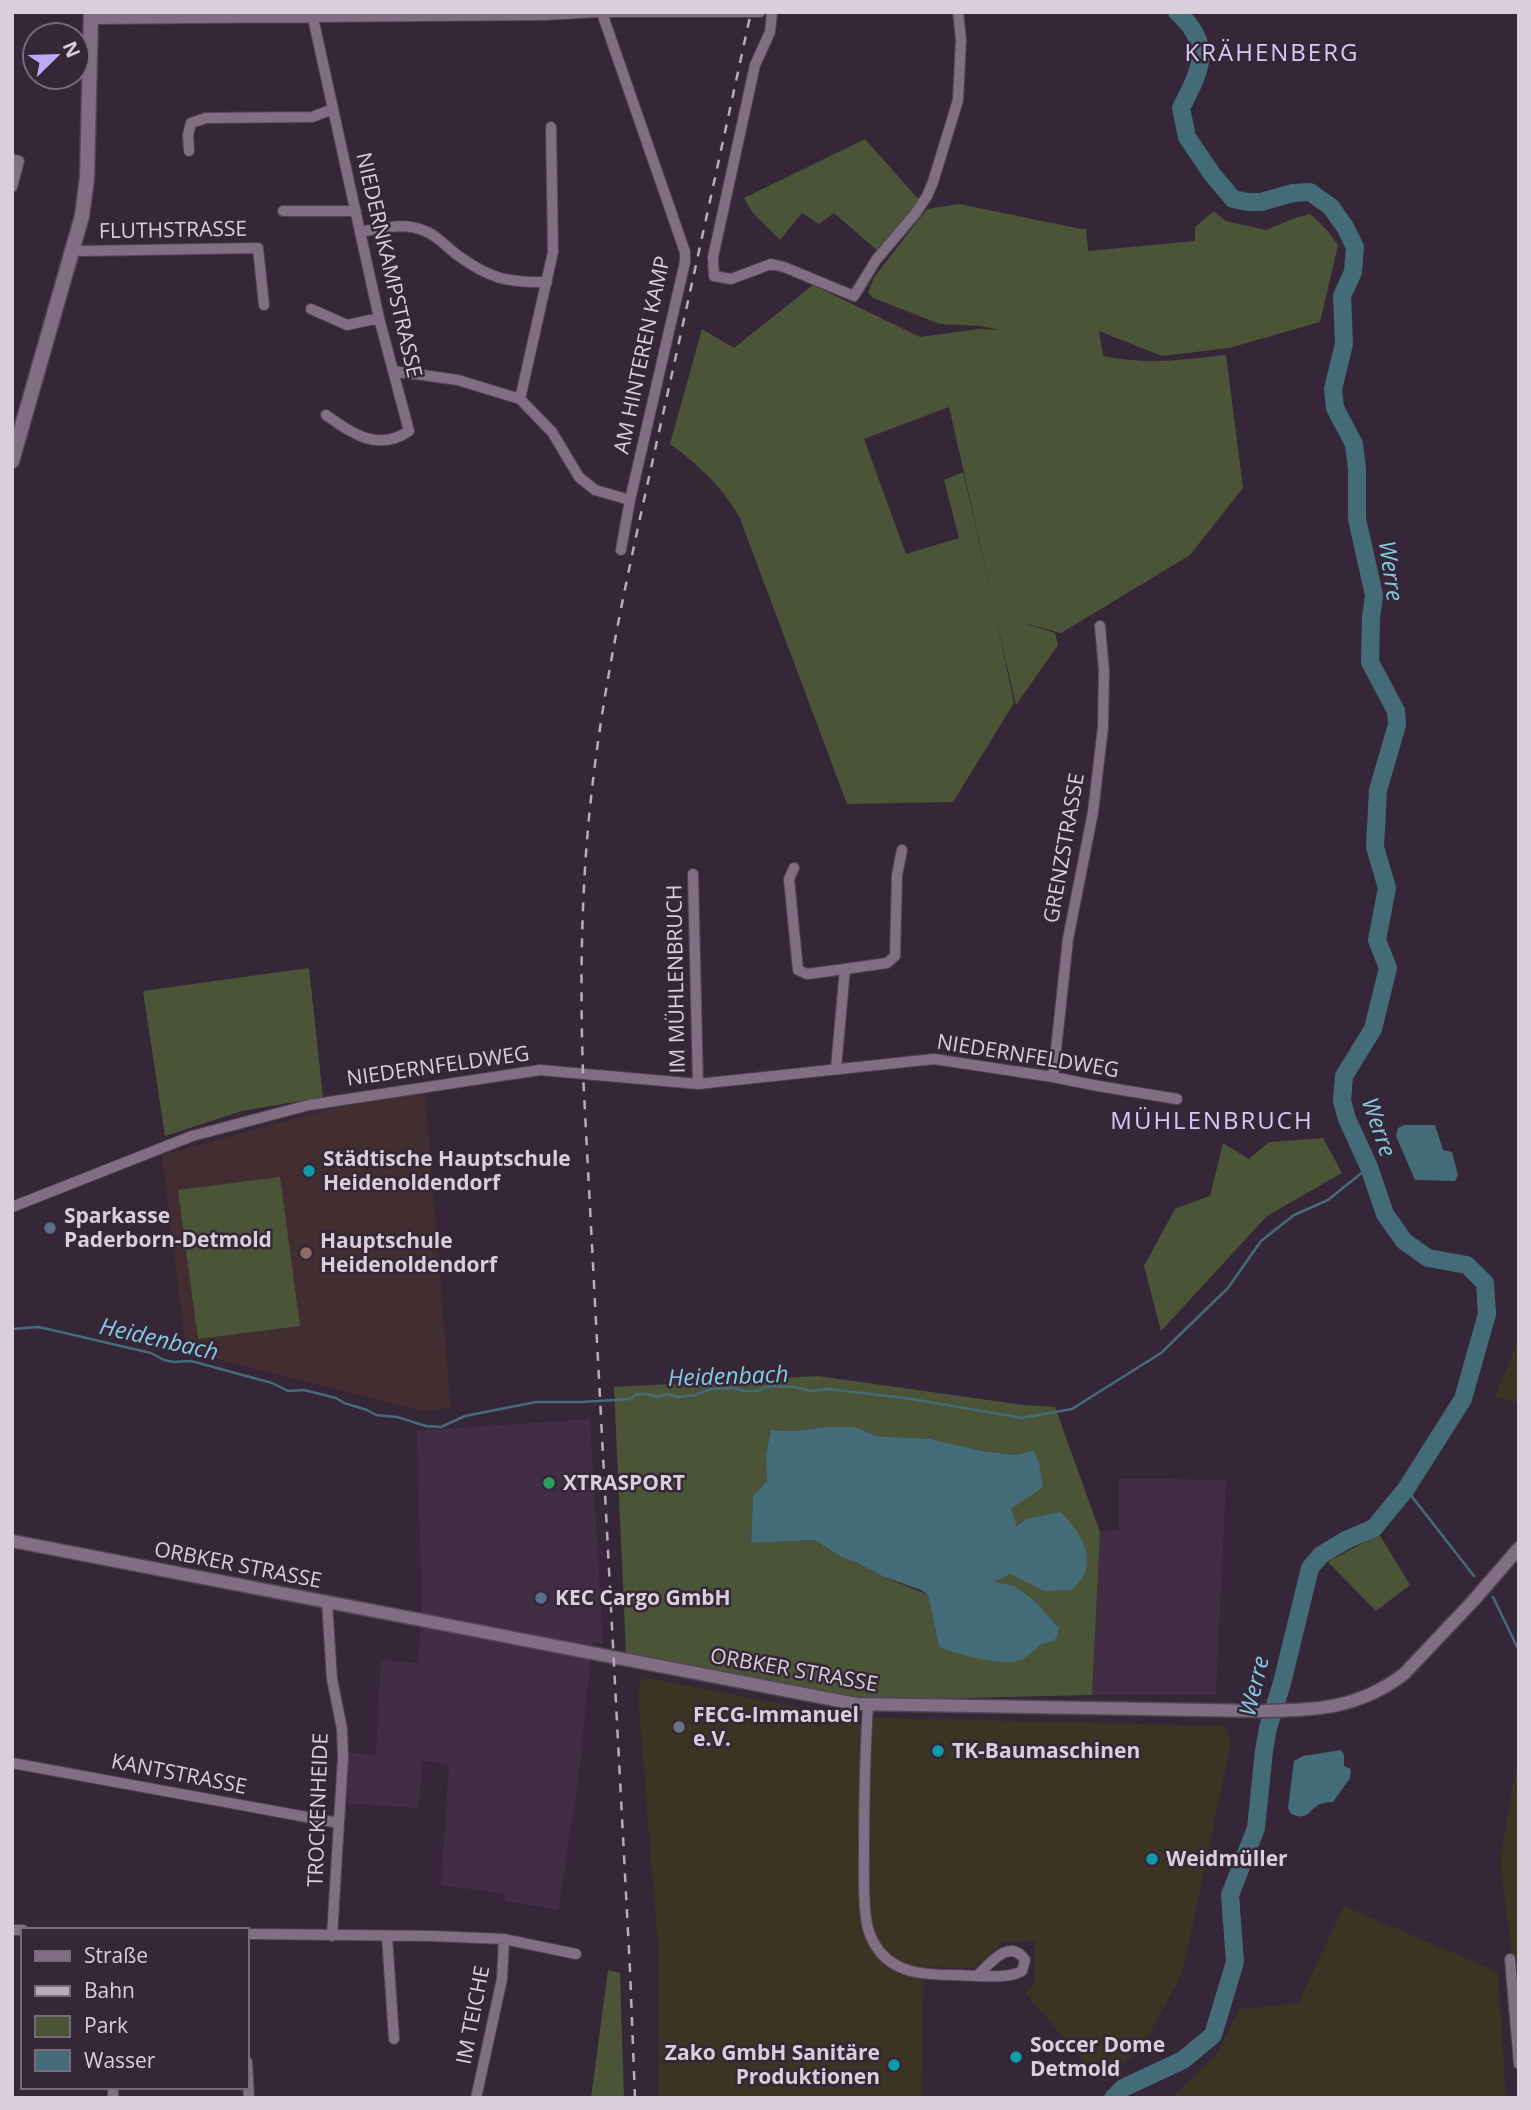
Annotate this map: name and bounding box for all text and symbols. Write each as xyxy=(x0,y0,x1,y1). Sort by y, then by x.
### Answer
north arrow xyxy=(21,21,91,91)
district label: KRÄHENBERG xyxy=(1185,35,1359,68)
text: N xyxy=(57,37,87,62)
street label: NIEDERNKAMPSTRASSE xyxy=(350,149,430,380)
street label: FLUTHSTRASSE xyxy=(99,214,247,244)
street label: AM HINTEREN KAMP xyxy=(606,253,676,456)
water label: Werre xyxy=(1372,539,1412,603)
street label: GRENZSTRASSE xyxy=(1036,771,1090,925)
street label: IM MÜHLENBRUCH xyxy=(659,884,691,1074)
street label: NIEDERNFELDWEG xyxy=(935,1027,1121,1083)
street label: NIEDERNFELDWEG xyxy=(345,1038,531,1092)
water label: Werre xyxy=(1355,1093,1405,1161)
district label: MÜHLENBRUCH xyxy=(1110,1103,1314,1136)
place label: Städtische Hauptschule Heidenoldendorf xyxy=(323,1144,571,1196)
marker: Städtische Hauptschule Heidenoldendorf xyxy=(301,1163,317,1179)
place label: Sparkasse Paderborn-Detmold xyxy=(64,1201,272,1253)
marker: Sparkasse Paderborn-Detmold xyxy=(42,1220,58,1236)
place label: Hauptschule Heidenoldendorf xyxy=(320,1226,499,1278)
marker: Hauptschule Heidenoldendorf xyxy=(298,1245,314,1261)
water label: Heidenbach xyxy=(97,1309,222,1367)
water label: Heidenbach xyxy=(667,1357,789,1393)
place label: XTRASPORT xyxy=(563,1468,685,1496)
marker: XTRASPORT xyxy=(541,1475,557,1491)
street label: ORBKER STRASSE xyxy=(152,1534,324,1594)
place label: KEC Cargo GmbH xyxy=(555,1583,731,1611)
marker: KEC Cargo GmbH xyxy=(533,1590,549,1606)
street label: ORBKER STRASSE xyxy=(708,1640,880,1698)
water label: Werre xyxy=(1230,1652,1276,1719)
place label: FECG-Immanuel e.V. xyxy=(693,1700,859,1752)
marker: FECG-Immanuel e.V. xyxy=(671,1719,687,1735)
street label: TROCKENHEIDE xyxy=(300,1732,334,1888)
place label: TK-Baumaschinen xyxy=(952,1736,1140,1764)
marker: TK-Baumaschinen xyxy=(930,1743,946,1759)
street label: KANTSTRASSE xyxy=(109,1746,249,1800)
place label: Weidmüller xyxy=(1166,1844,1288,1872)
marker: Weidmüller xyxy=(1144,1851,1160,1867)
legend xyxy=(21,1928,248,2089)
text: Straße xyxy=(84,1941,148,1969)
street label: IM TEICHE xyxy=(449,1963,495,2066)
text: Bahn xyxy=(84,1976,135,2004)
text: Park xyxy=(84,2011,128,2039)
place label: Soccer Dome Detmold xyxy=(1030,2030,1165,2082)
place label: Zako GmbH Sanitäre Produktionen xyxy=(665,2038,880,2090)
text: Wasser xyxy=(84,2046,156,2074)
marker: Soccer Dome Detmold xyxy=(1008,2049,1024,2065)
marker: Zako GmbH Sanitäre Produktionen xyxy=(886,2057,902,2073)

